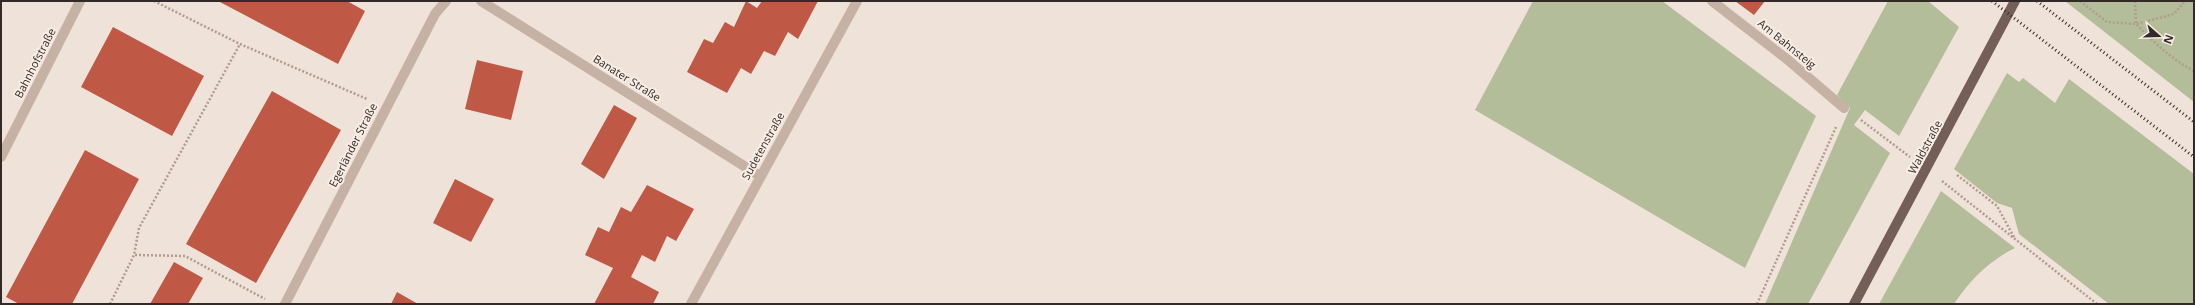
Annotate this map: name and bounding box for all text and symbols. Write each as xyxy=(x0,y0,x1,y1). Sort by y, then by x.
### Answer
street label: Am Bahnsteig xyxy=(1755,16,1820,72)
north arrow xyxy=(2139,16,2179,56)
street label: Bahnhofstraße xyxy=(10,25,59,100)
text: N xyxy=(2160,33,2177,46)
street label: Banater Straße xyxy=(591,51,664,104)
street label: Egerländer Straße xyxy=(325,100,380,189)
street label: Sudetenstraße xyxy=(738,109,787,182)
street label: Waldstraße xyxy=(1904,117,1945,176)

